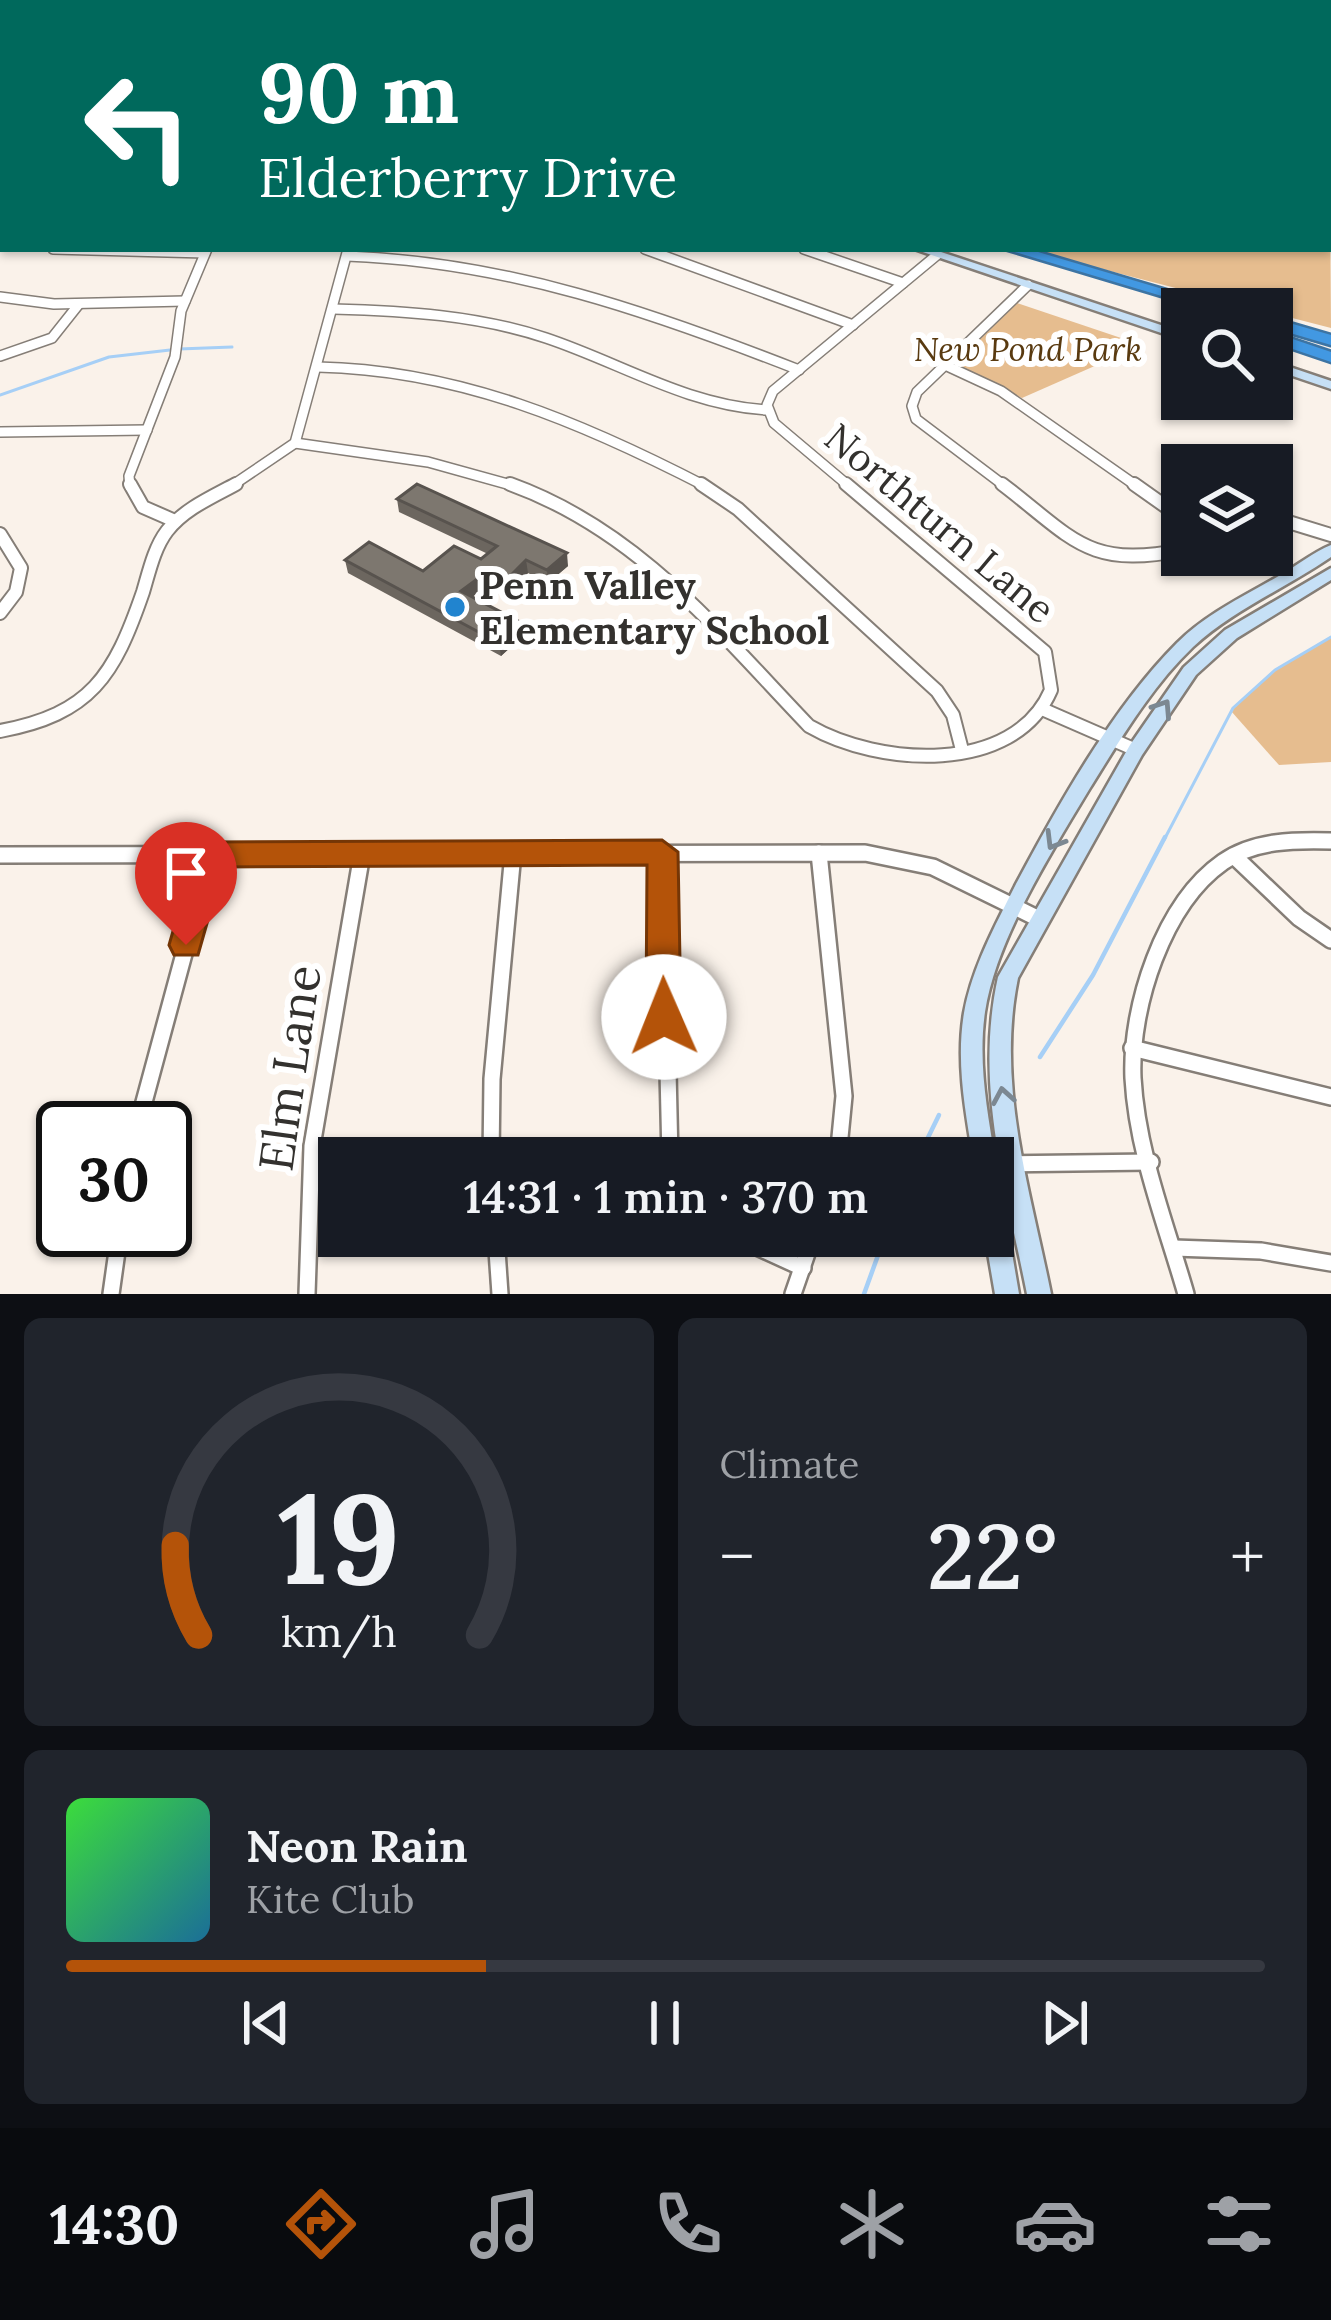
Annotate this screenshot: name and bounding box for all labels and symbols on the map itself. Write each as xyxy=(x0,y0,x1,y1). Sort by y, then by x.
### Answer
park label: New Pond Park xyxy=(914,328,1142,370)
street label: Northturn Lane xyxy=(815,412,1065,634)
place label: Penn Valley Elementary School xyxy=(479,560,829,655)
marker: Penn Valley Elementary School xyxy=(442,594,468,620)
one-way arrow xyxy=(1148,699,1170,721)
pin xyxy=(135,822,237,945)
one-way arrow xyxy=(1046,828,1068,850)
position arrow xyxy=(601,954,727,1080)
street label: Elm Lane xyxy=(244,961,334,1175)
one-way arrow xyxy=(991,1087,1017,1107)
speed limit sign: 30 xyxy=(36,1101,192,1257)

